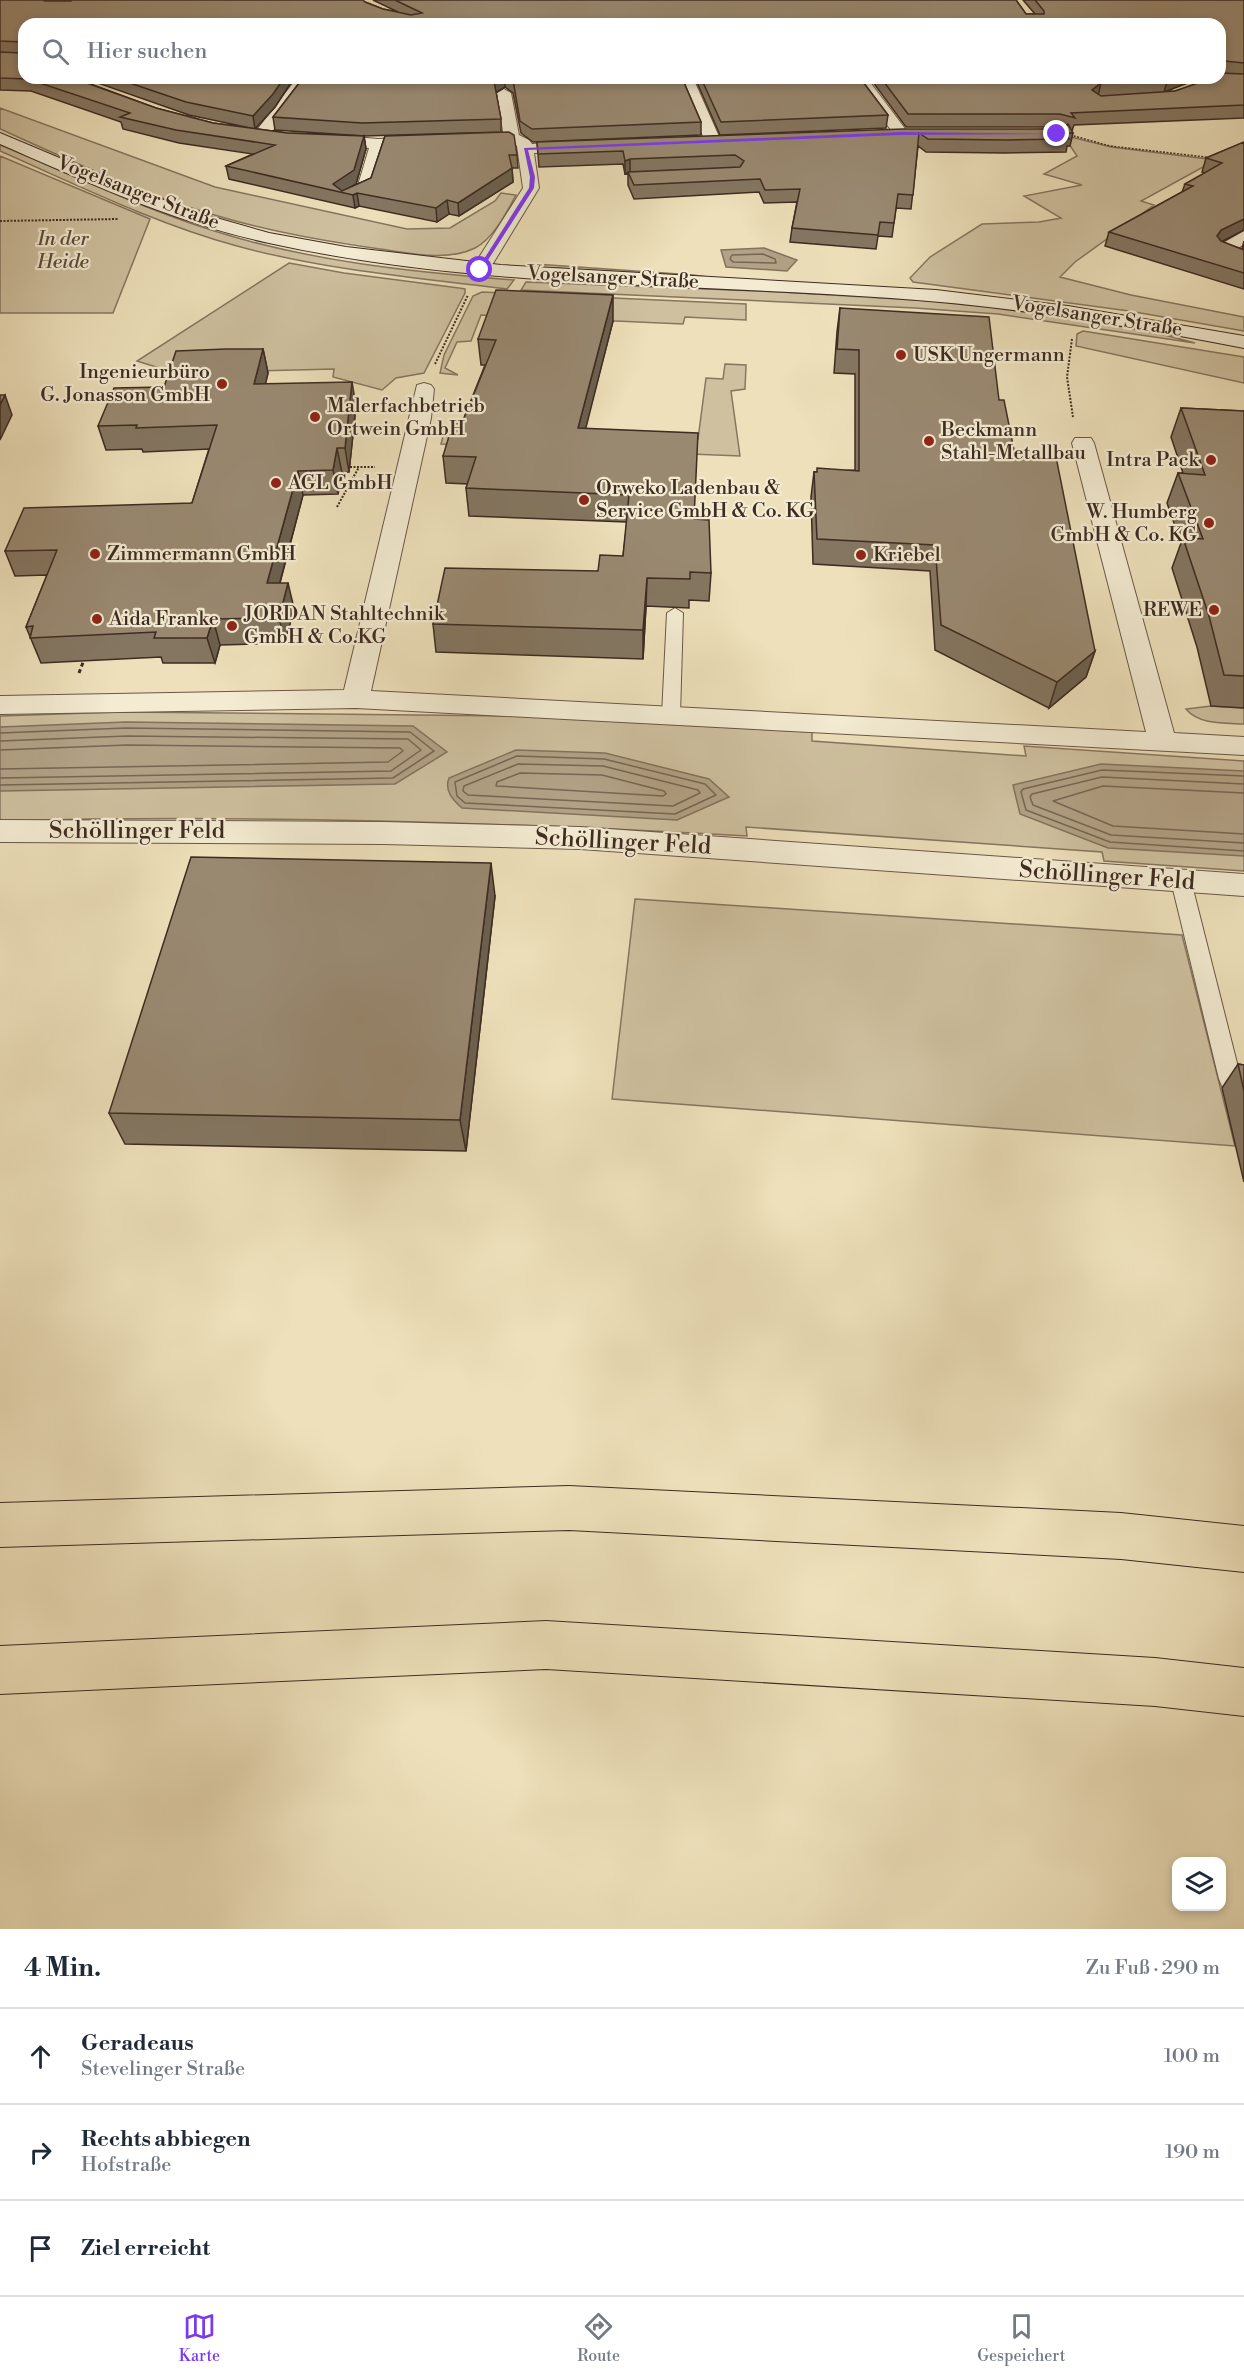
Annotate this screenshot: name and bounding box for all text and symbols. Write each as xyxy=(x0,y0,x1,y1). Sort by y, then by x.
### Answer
search box xyxy=(18,18,1226,84)
icon: search xyxy=(39,35,72,68)
text: Hier suchen xyxy=(87,38,207,65)
route end xyxy=(1043,120,1069,146)
street label: Vogelsanger Straße xyxy=(52,150,223,236)
park label: In der Heide xyxy=(36,227,90,275)
route start xyxy=(466,256,492,282)
street label: Vogelsanger Straße xyxy=(525,261,700,295)
street label: Vogelsanger Straße xyxy=(1009,291,1184,343)
place label: USK Ungermann xyxy=(913,343,1065,368)
marker: USK Ungermann xyxy=(894,348,908,362)
place label: Ingenieurbüro G. Jonasson GmbH xyxy=(40,360,210,408)
marker: Ingenieurbüro G. Jonasson GmbH xyxy=(215,377,229,391)
place label: Malerfachbetrieb Ortwein GmbH xyxy=(327,394,485,442)
marker: Malerfachbetrieb Ortwein GmbH xyxy=(308,410,322,424)
place label: Beckmann Stahl-Metallbau xyxy=(940,418,1086,466)
marker: Beckmann Stahl-Metallbau xyxy=(922,434,936,448)
place label: Intra Pack xyxy=(1106,448,1201,473)
marker: Intra Pack xyxy=(1204,453,1218,467)
place label: AGL GmbH xyxy=(287,471,392,496)
marker: AGL GmbH xyxy=(269,476,283,490)
place label: Orweko Ladenbau & Service GmbH & Co. KG xyxy=(596,476,815,524)
marker: Orweko Ladenbau & Service GmbH & Co. KG xyxy=(577,493,591,507)
place label: W. Humberg GmbH & Co. KG xyxy=(1051,500,1198,548)
marker: W. Humberg GmbH & Co. KG xyxy=(1202,516,1216,530)
place label: Zimmermann GmbH xyxy=(107,542,296,567)
place label: Kriebel xyxy=(873,543,941,568)
marker: Zimmermann GmbH xyxy=(88,547,102,561)
marker: Kriebel xyxy=(854,548,868,562)
place label: REWE xyxy=(1143,598,1202,623)
place label: JORDAN Stahltechnik GmbH & Co.KG xyxy=(243,602,446,650)
marker: REWE xyxy=(1207,603,1221,617)
place label: Aida Franke xyxy=(108,607,219,632)
marker: Aida Franke xyxy=(90,612,104,626)
marker: JORDAN Stahltechnik GmbH & Co.KG xyxy=(225,619,239,633)
street label: Schöllinger Feld xyxy=(49,816,226,846)
street label: Schöllinger Feld xyxy=(534,822,712,862)
street label: Schöllinger Feld xyxy=(1018,855,1196,897)
map controls xyxy=(1172,1857,1226,1911)
button: layers xyxy=(1172,1857,1226,1911)
text: 4 Min. xyxy=(24,1952,101,1984)
text: Zu Fuß · 290 m xyxy=(1086,1956,1220,1981)
text: Geradeaus xyxy=(81,2030,194,2057)
icon: ahead xyxy=(24,2040,57,2073)
text: 100 m xyxy=(1164,2044,1220,2069)
text: Stevelinger Straße xyxy=(81,2057,245,2082)
text: Rechts abbiegen xyxy=(81,2126,251,2153)
icon: right xyxy=(24,2136,57,2169)
text: 190 m xyxy=(1165,2140,1220,2165)
text: Hofstraße xyxy=(81,2153,171,2178)
icon: arrive xyxy=(24,2232,57,2265)
text: Ziel erreicht xyxy=(81,2235,210,2262)
tab: Karte xyxy=(179,2310,220,2366)
tab: Route xyxy=(577,2310,620,2366)
tab: Gespeichert xyxy=(977,2310,1065,2366)

